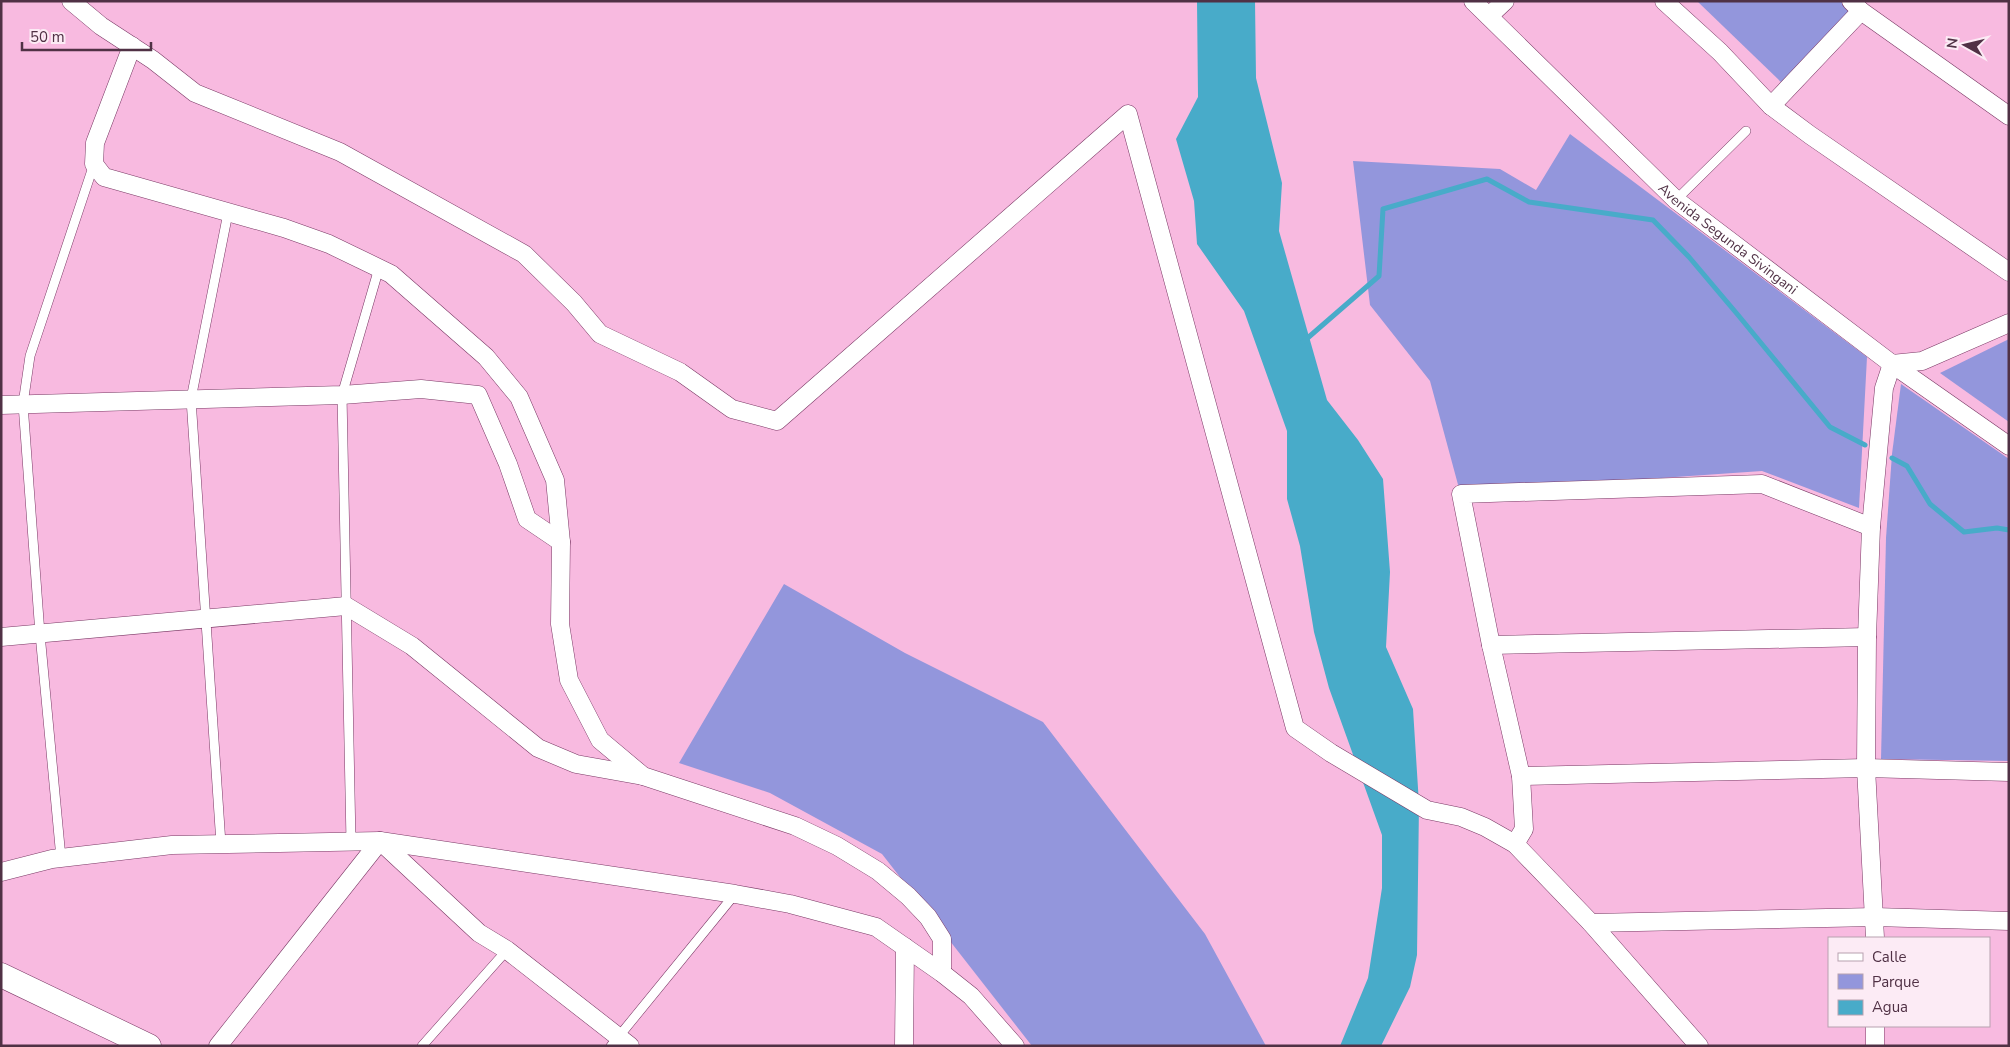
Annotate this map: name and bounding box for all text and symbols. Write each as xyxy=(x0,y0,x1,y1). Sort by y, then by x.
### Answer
scale bar xyxy=(22,20,151,52)
north arrow xyxy=(1940,20,1990,70)
text: 50 m xyxy=(30,27,65,47)
text: N xyxy=(1942,37,1963,50)
street label: Avenida Segunda Sivingani xyxy=(1654,179,1801,299)
legend xyxy=(1828,937,1990,1027)
text: Calle xyxy=(1872,947,1907,967)
text: Parque xyxy=(1872,972,1920,992)
text: Agua xyxy=(1872,997,1908,1017)

